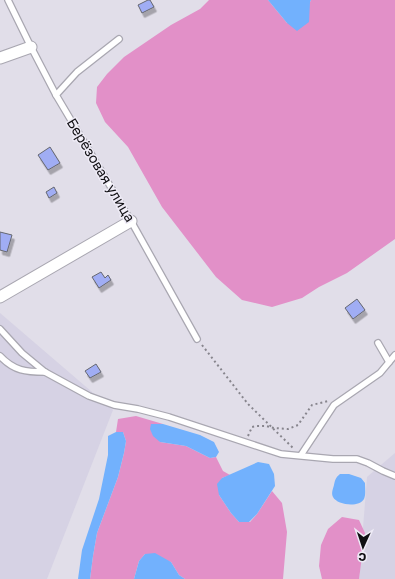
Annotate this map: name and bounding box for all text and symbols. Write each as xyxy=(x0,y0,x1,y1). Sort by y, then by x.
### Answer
street label: Берёзовая улица xyxy=(64,115,139,225)
north arrow xyxy=(343,527,383,567)
text: С xyxy=(358,551,367,564)

